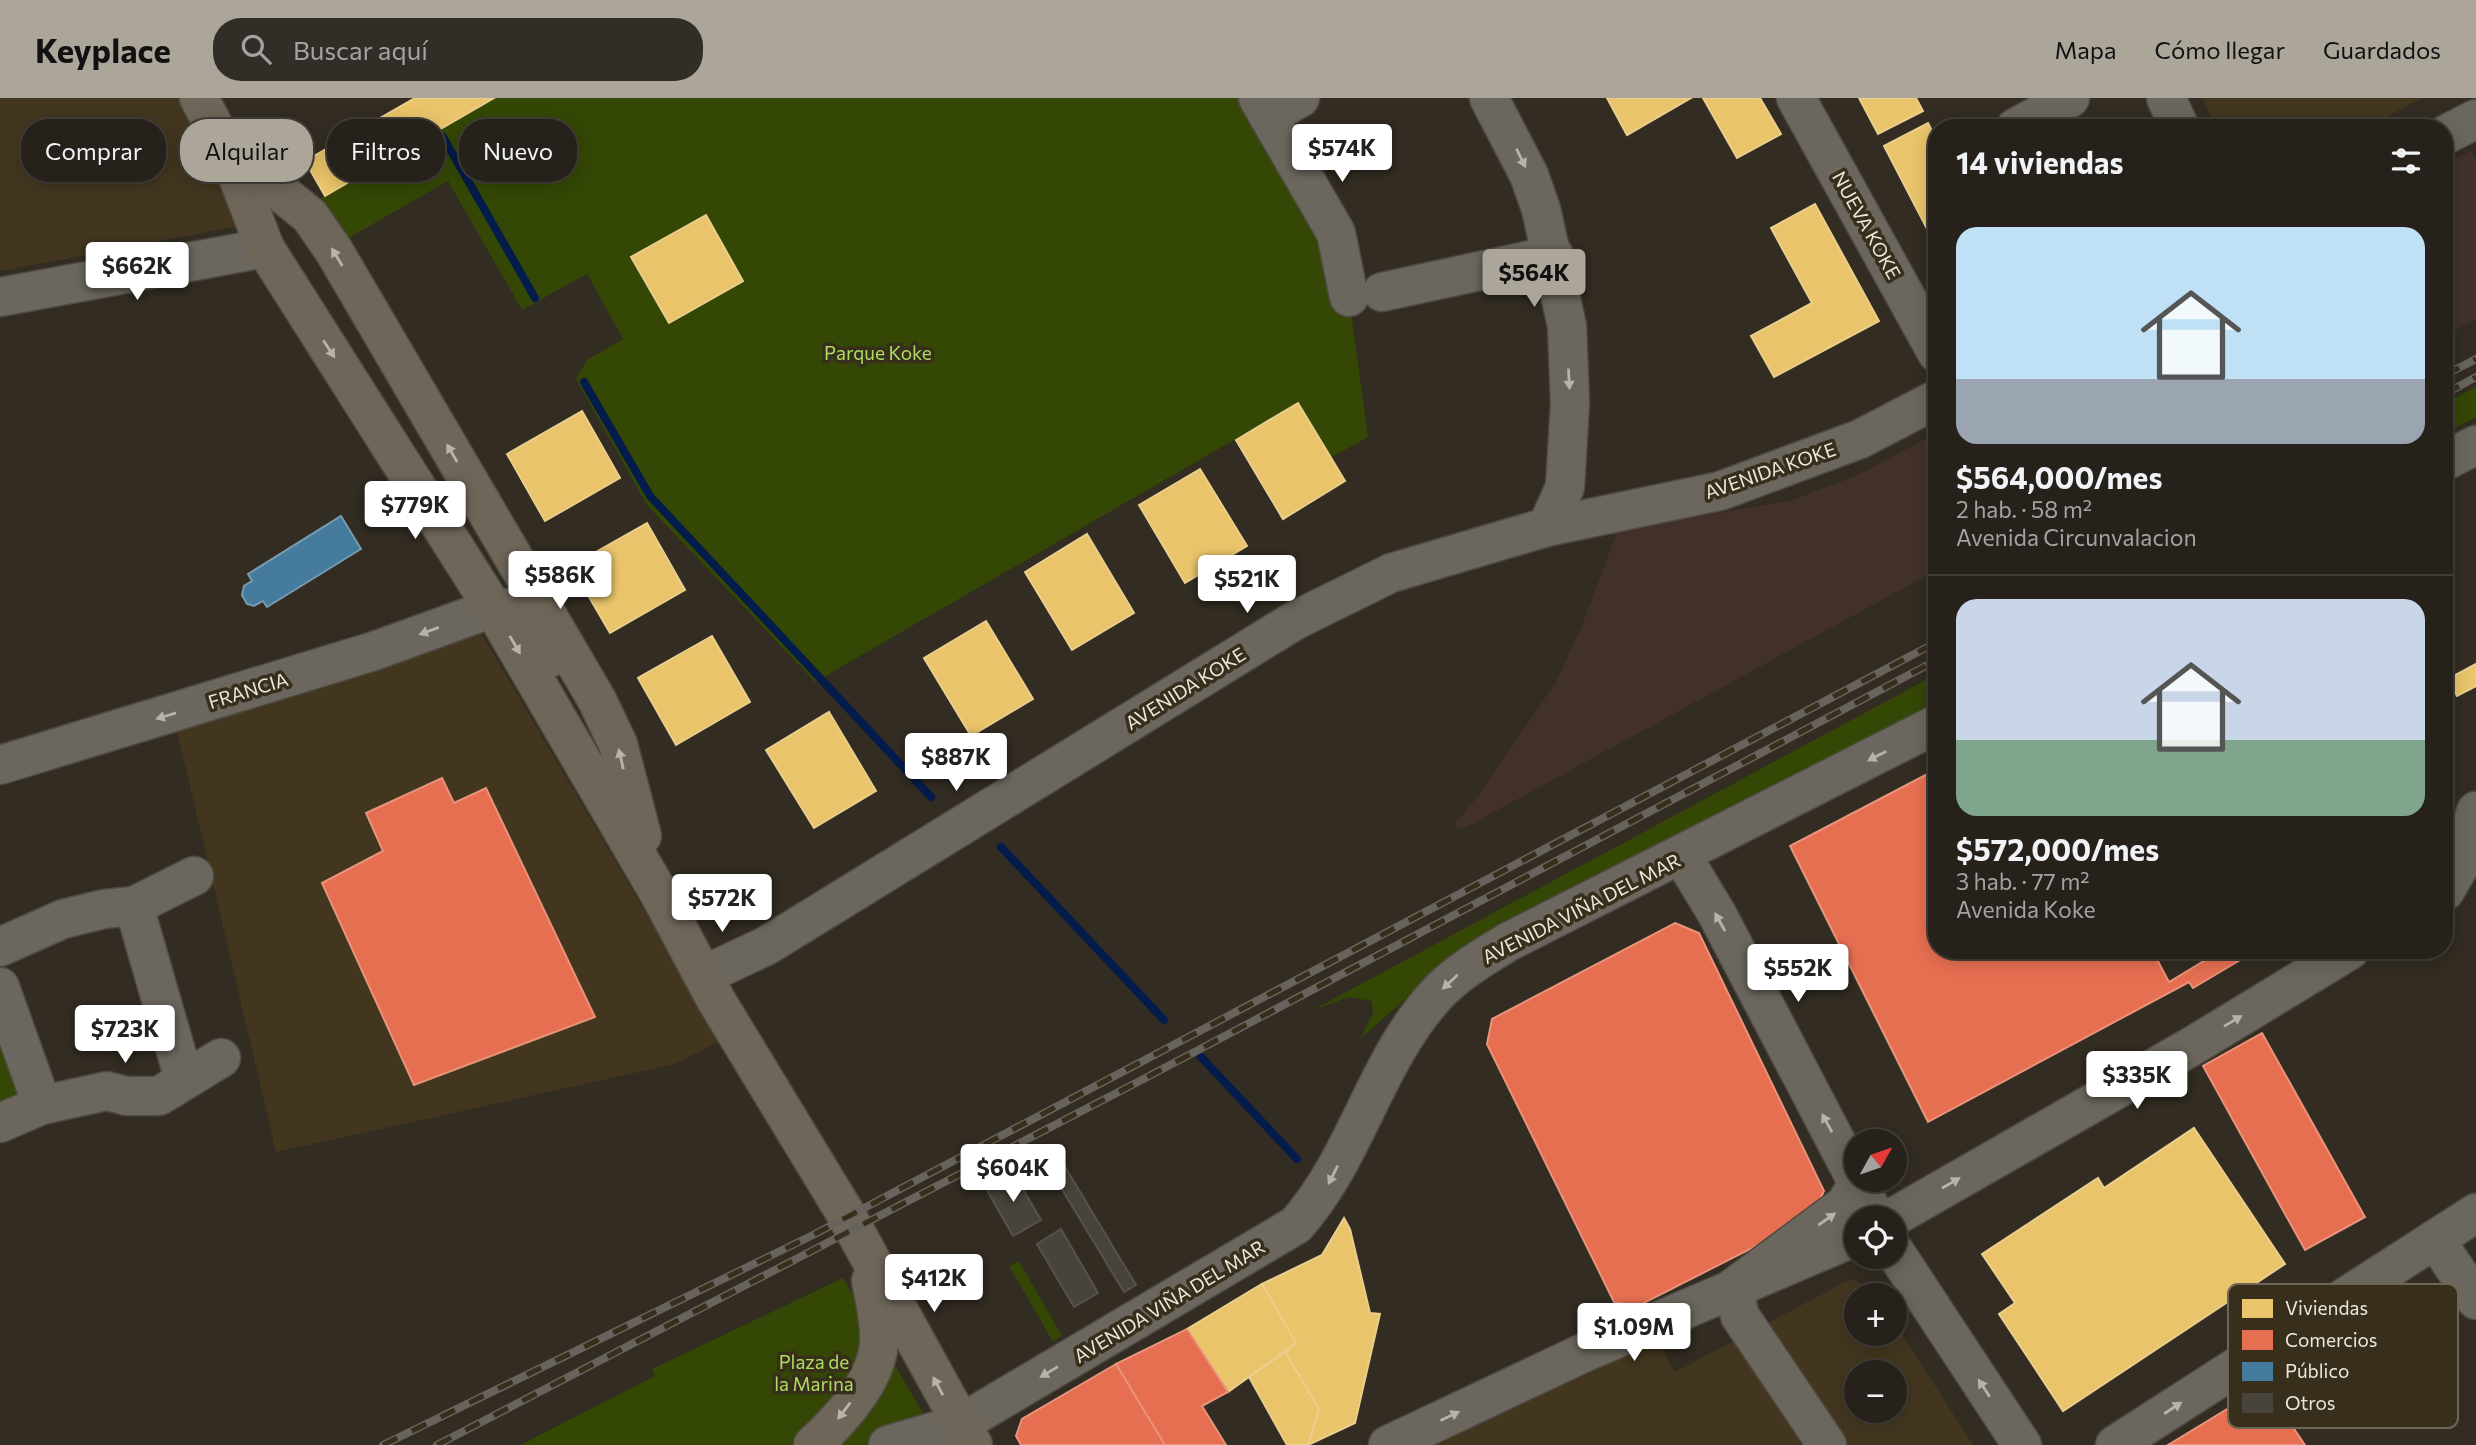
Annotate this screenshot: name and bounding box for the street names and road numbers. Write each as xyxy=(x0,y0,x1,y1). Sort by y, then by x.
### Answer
street label: NUEVA KOKE xyxy=(1828,167,1906,283)
street label: AVENIDA KOKE xyxy=(1701,437,1839,503)
street label: AVENIDA KOKE xyxy=(1121,642,1249,734)
street label: FRANCIA xyxy=(205,667,291,713)
street label: AVENIDA VIÑA DEL MAR xyxy=(1478,848,1684,968)
street label: AVENIDA VIÑA DEL MAR xyxy=(1069,1235,1269,1367)

